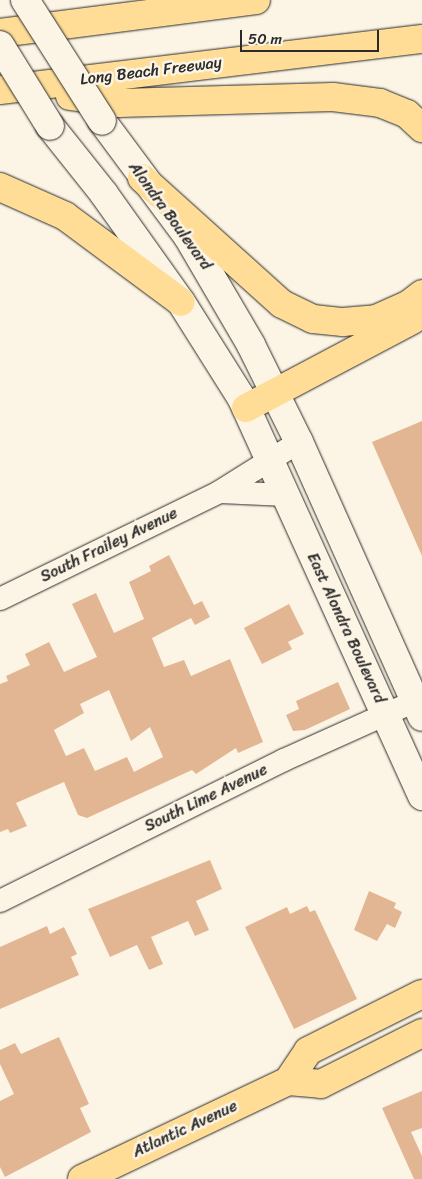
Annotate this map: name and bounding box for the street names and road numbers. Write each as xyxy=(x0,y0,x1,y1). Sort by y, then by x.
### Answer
street label: Long Beach Freeway xyxy=(79,53,223,89)
street label: Alondra Boulevard xyxy=(124,158,216,274)
street label: South Frailey Avenue xyxy=(38,504,180,586)
street label: East Alondra Boulevard xyxy=(303,550,389,706)
street label: South Lime Avenue xyxy=(142,760,270,836)
street label: Atlantic Avenue xyxy=(130,1096,240,1162)

